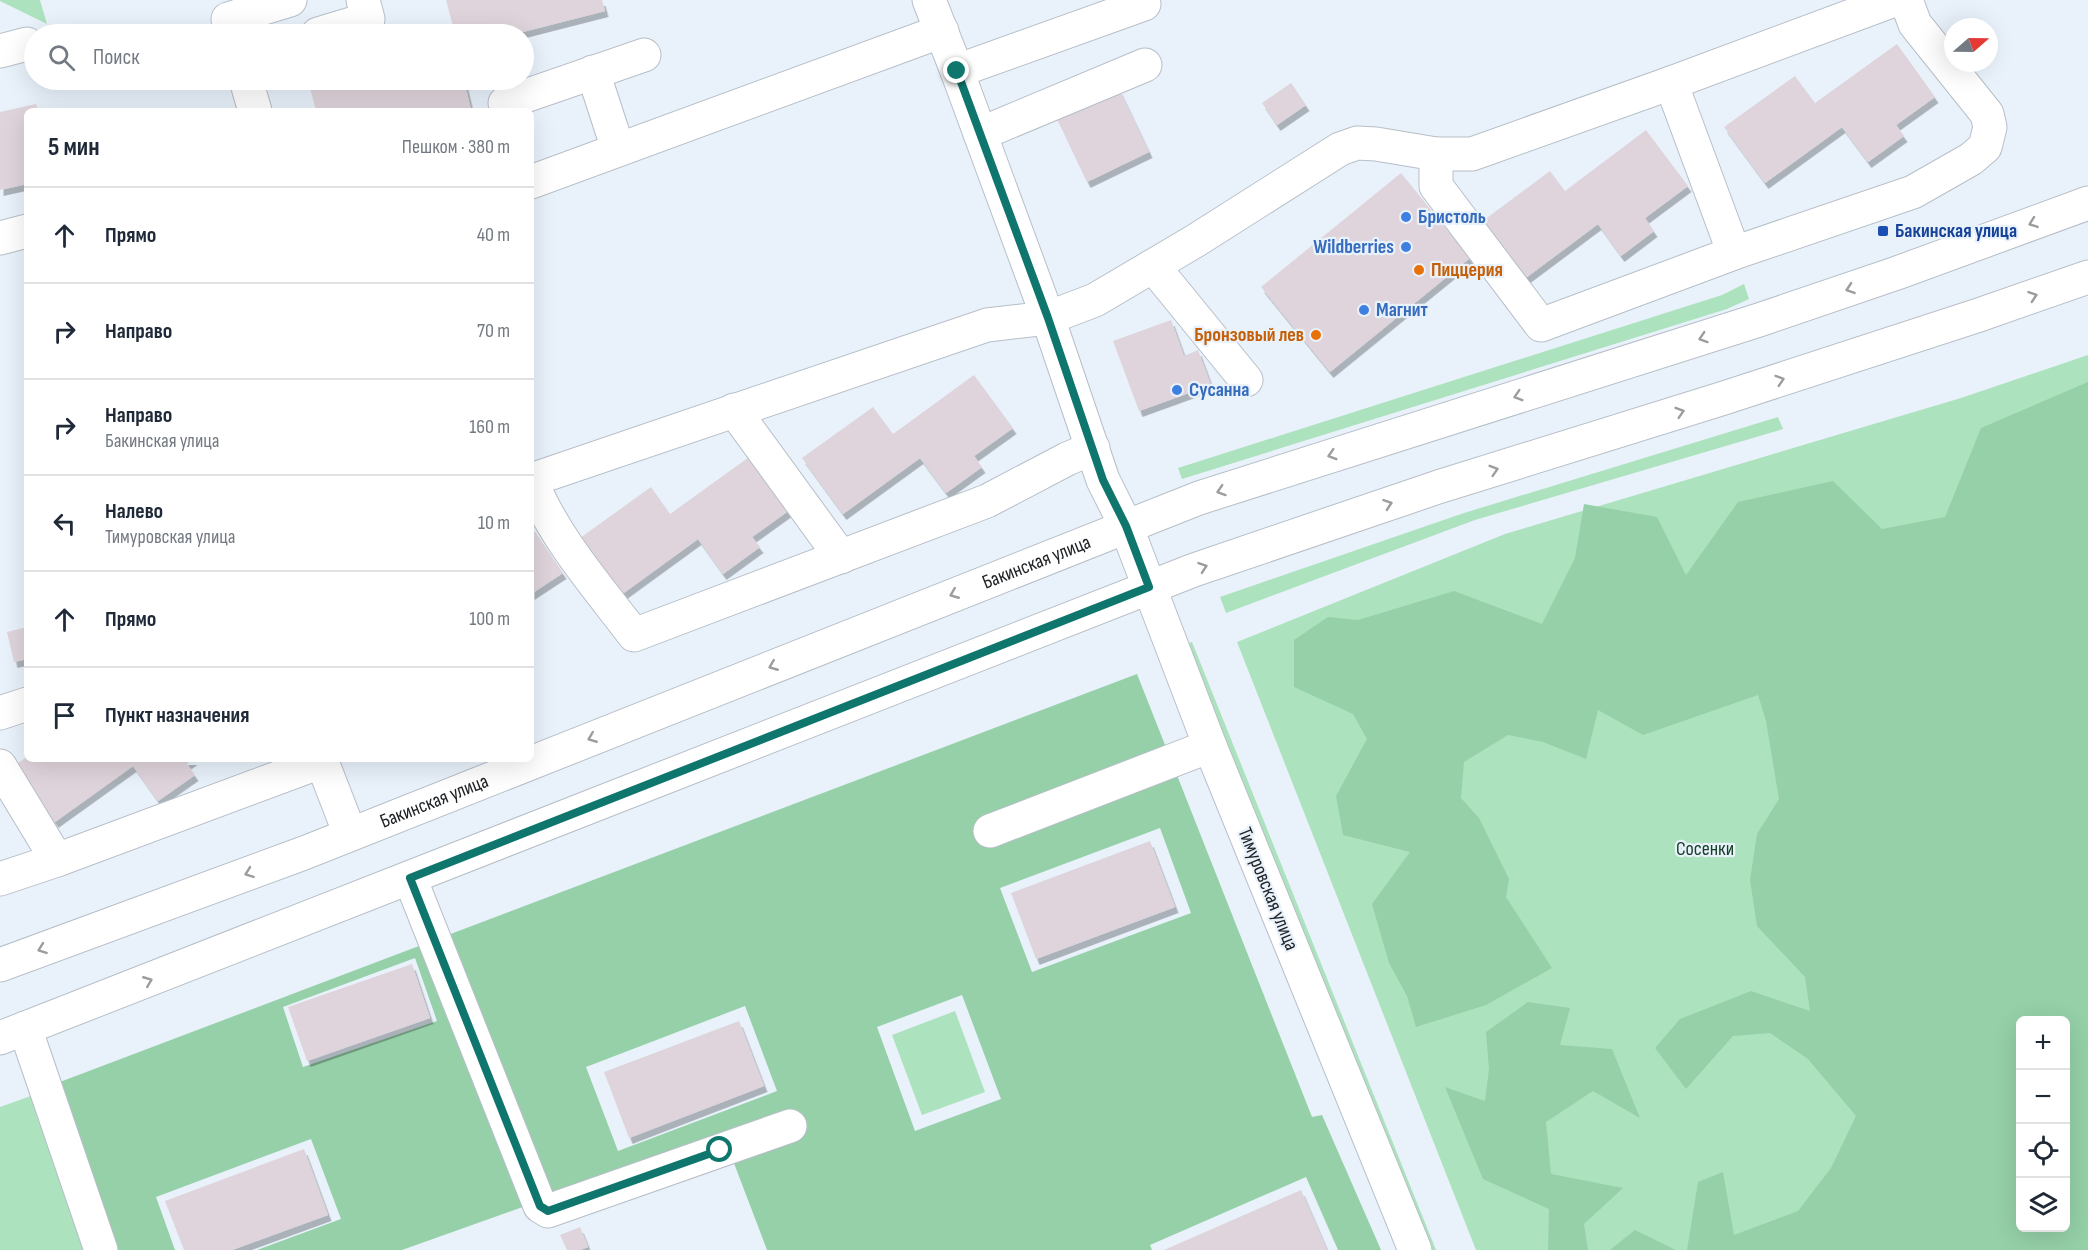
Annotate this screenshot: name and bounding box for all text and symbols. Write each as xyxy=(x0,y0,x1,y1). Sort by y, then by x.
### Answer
north arrow xyxy=(1944,18,1998,72)
search box xyxy=(24,24,534,90)
icon: search xyxy=(45,41,78,74)
text: Поиск xyxy=(93,44,139,71)
route end xyxy=(943,57,969,83)
text: 5 мин xyxy=(48,132,100,163)
text: Пешком · 380 m xyxy=(402,135,510,159)
place label: Бристоль xyxy=(1418,205,1486,229)
marker: Бристоль xyxy=(1399,210,1413,224)
one-way arrow xyxy=(2028,216,2039,228)
icon: ahead xyxy=(48,219,81,252)
place label: Бакинская улица xyxy=(1895,219,2017,243)
text: Прямо xyxy=(105,222,156,249)
text: 40 m xyxy=(477,223,510,247)
marker: Бакинская улица xyxy=(1876,224,1890,238)
place label: Wildberries xyxy=(1313,235,1394,259)
marker: Wildberries xyxy=(1399,240,1413,254)
place label: Пиццерия xyxy=(1431,258,1503,282)
marker: Пиццерия xyxy=(1412,263,1426,277)
one-way arrow xyxy=(1845,282,1856,295)
one-way arrow xyxy=(2027,291,2038,304)
place label: Магнит xyxy=(1376,298,1429,322)
marker: Магнит xyxy=(1357,303,1371,317)
icon: right xyxy=(48,315,81,348)
text: Направо xyxy=(105,318,172,345)
text: 70 m xyxy=(477,319,510,343)
place label: Бронзовый лев xyxy=(1194,323,1304,347)
marker: Бронзовый лев xyxy=(1309,328,1323,342)
one-way arrow xyxy=(1698,331,1709,343)
one-way arrow xyxy=(1774,374,1785,387)
place label: Сусанна xyxy=(1189,378,1250,402)
marker: Сусанна xyxy=(1170,383,1184,397)
one-way arrow xyxy=(1513,389,1524,402)
text: Направо xyxy=(105,402,172,429)
one-way arrow xyxy=(1674,407,1685,419)
icon: right xyxy=(48,411,81,444)
text: 160 m xyxy=(469,415,510,439)
text: Бакинская улица xyxy=(105,429,219,453)
one-way arrow xyxy=(1327,448,1338,460)
one-way arrow xyxy=(1488,465,1499,477)
one-way arrow xyxy=(1216,484,1227,496)
text: Налево xyxy=(105,498,163,525)
one-way arrow xyxy=(1382,499,1393,512)
icon: left xyxy=(48,507,81,540)
text: 10 m xyxy=(478,511,510,535)
text: Тимуровская улица xyxy=(105,525,235,549)
street label: Бакинская улица xyxy=(979,530,1094,595)
one-way arrow xyxy=(1198,562,1208,574)
one-way arrow xyxy=(950,587,961,599)
icon: ahead xyxy=(48,603,81,636)
text: Прямо xyxy=(105,606,156,633)
text: 100 m xyxy=(469,607,510,631)
one-way arrow xyxy=(768,659,779,671)
icon: arrive xyxy=(48,699,81,732)
text: Пункт назначения xyxy=(105,702,249,729)
one-way arrow xyxy=(587,731,598,743)
street label: Бакинская улица xyxy=(377,769,492,834)
street label: Тимуровская улица xyxy=(1232,824,1304,954)
park label: Сосенки xyxy=(1676,837,1734,861)
one-way arrow xyxy=(245,866,256,878)
one-way arrow xyxy=(38,942,48,955)
one-way arrow xyxy=(142,976,153,988)
map controls xyxy=(2016,1016,2070,1232)
button: + xyxy=(2016,1016,2070,1070)
button: − xyxy=(2016,1070,2070,1124)
button: locate xyxy=(2016,1124,2070,1178)
route start xyxy=(706,1136,732,1162)
button: layers xyxy=(2016,1178,2070,1232)

